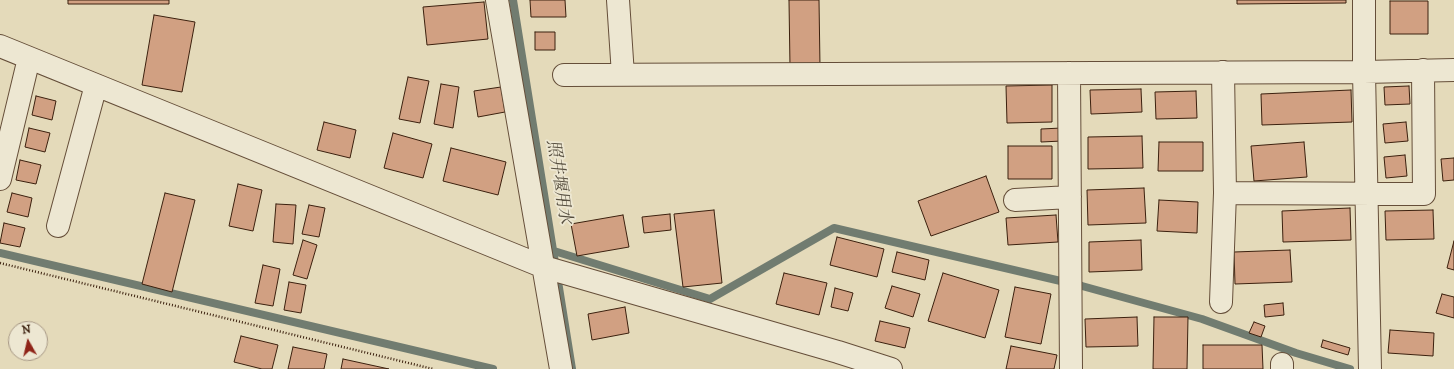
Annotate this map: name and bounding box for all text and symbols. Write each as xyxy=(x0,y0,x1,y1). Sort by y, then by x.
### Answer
water label: 照井堰用水 xyxy=(541,138,575,226)
north arrow xyxy=(8,321,48,361)
text: N xyxy=(21,323,32,338)

